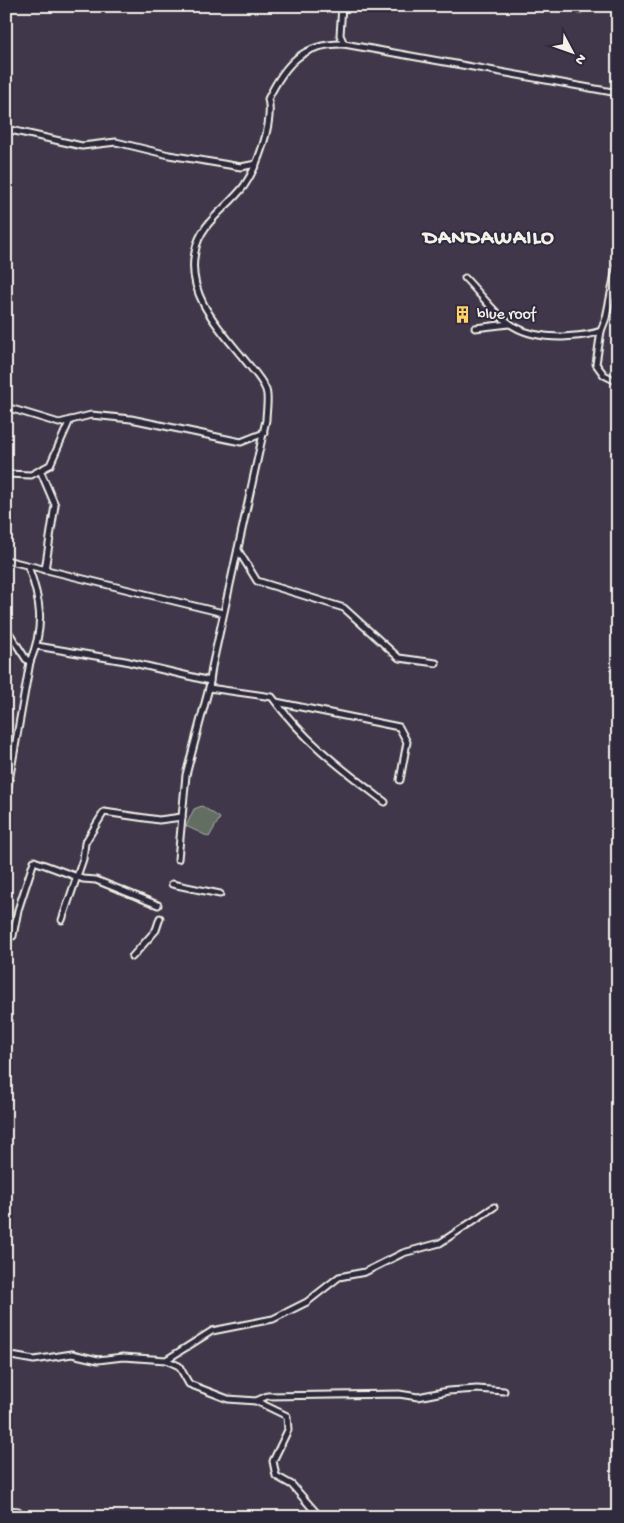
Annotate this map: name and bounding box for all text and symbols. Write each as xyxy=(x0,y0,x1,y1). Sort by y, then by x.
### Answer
north arrow xyxy=(546,28,596,78)
text: N xyxy=(571,50,589,68)
district label: DANDAWAILO xyxy=(421,227,555,252)
building icon: blue roof xyxy=(453,305,473,325)
place label: blue roof xyxy=(477,306,537,325)

